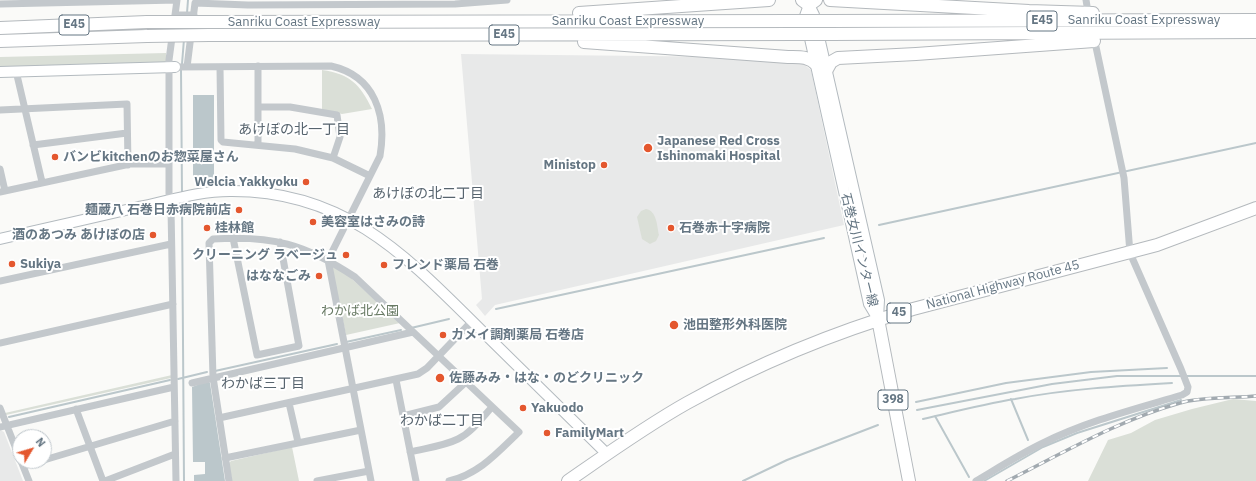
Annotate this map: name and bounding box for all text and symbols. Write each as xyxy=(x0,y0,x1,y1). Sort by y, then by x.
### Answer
road number: E45 xyxy=(1027,11,1057,31)
street label: Sanriku Coast Expressway xyxy=(1068,12,1220,28)
street label: Sanriku Coast Expressway xyxy=(552,13,704,29)
street label: Sanriku Coast Expressway xyxy=(228,14,380,30)
road number: E45 xyxy=(59,15,89,35)
road number: E45 xyxy=(489,25,519,45)
district label: あけぼの北一丁目 xyxy=(238,122,350,138)
place label: Japanese Red Cross Ishinomaki Hospital xyxy=(657,133,780,164)
marker: Japanese Red Cross Ishinomaki Hospital xyxy=(642,142,654,154)
place label: バンビkitchenのお惣菜屋さん xyxy=(63,149,239,165)
marker: バンビkitchenのお惣菜屋さん xyxy=(50,152,60,162)
place label: Ministop xyxy=(544,157,596,173)
marker: Ministop xyxy=(599,160,609,170)
place label: Welcia Yakkyoku xyxy=(194,174,298,190)
marker: Welcia Yakkyoku xyxy=(301,177,311,187)
district label: あけぼの北二丁目 xyxy=(372,186,484,202)
street label: 石巻女川インター線 xyxy=(837,191,881,309)
place label: 麺蔵八 石巻日赤病院前店 xyxy=(85,202,231,218)
marker: 麺蔵八 石巻日赤病院前店 xyxy=(234,205,244,215)
place label: 美容室はさみの詩 xyxy=(321,214,425,230)
marker: 美容室はさみの詩 xyxy=(308,217,318,227)
place label: 桂林館 xyxy=(215,220,254,236)
place label: 石巻赤十字病院 xyxy=(679,220,770,236)
marker: 桂林館 xyxy=(202,223,212,233)
marker: 石巻赤十字病院 xyxy=(666,223,676,233)
place label: 酒のあつみ あけぼの店 xyxy=(12,227,145,243)
marker: 酒のあつみ あけぼの店 xyxy=(148,230,158,240)
place label: クリーニング ラベージュ xyxy=(192,247,338,263)
marker: クリーニング ラベージュ xyxy=(341,250,351,260)
place label: Sukiya xyxy=(20,256,61,272)
place label: フレンド薬局 石巻 xyxy=(392,257,499,273)
street label: National Highway Route 45 xyxy=(925,257,1081,313)
marker: Sukiya xyxy=(7,259,17,269)
marker: フレンド薬局 石巻 xyxy=(379,260,389,270)
place label: はななごみ xyxy=(246,268,311,284)
marker: はななごみ xyxy=(314,271,324,281)
park label: わかば北公園 xyxy=(321,303,399,319)
road number: 45 xyxy=(887,303,911,323)
place label: 池田整形外科医院 xyxy=(683,317,787,333)
marker: 池田整形外科医院 xyxy=(668,319,680,331)
place label: カメイ調剤薬局 石巻店 xyxy=(451,327,584,343)
marker: カメイ調剤薬局 石巻店 xyxy=(438,330,448,340)
place label: 佐藤みみ・はな・のどクリニック xyxy=(449,370,644,386)
marker: 佐藤みみ・はな・のどクリニック xyxy=(434,372,446,384)
district label: わかば三丁目 xyxy=(221,376,305,392)
road number: 398 xyxy=(878,390,908,410)
place label: Yakuodo xyxy=(531,400,584,416)
marker: Yakuodo xyxy=(518,403,528,413)
district label: わかば二丁目 xyxy=(400,413,484,429)
place label: FamilyMart xyxy=(555,425,624,441)
marker: FamilyMart xyxy=(542,428,552,438)
north arrow xyxy=(12,429,52,469)
text: N xyxy=(33,435,49,450)

